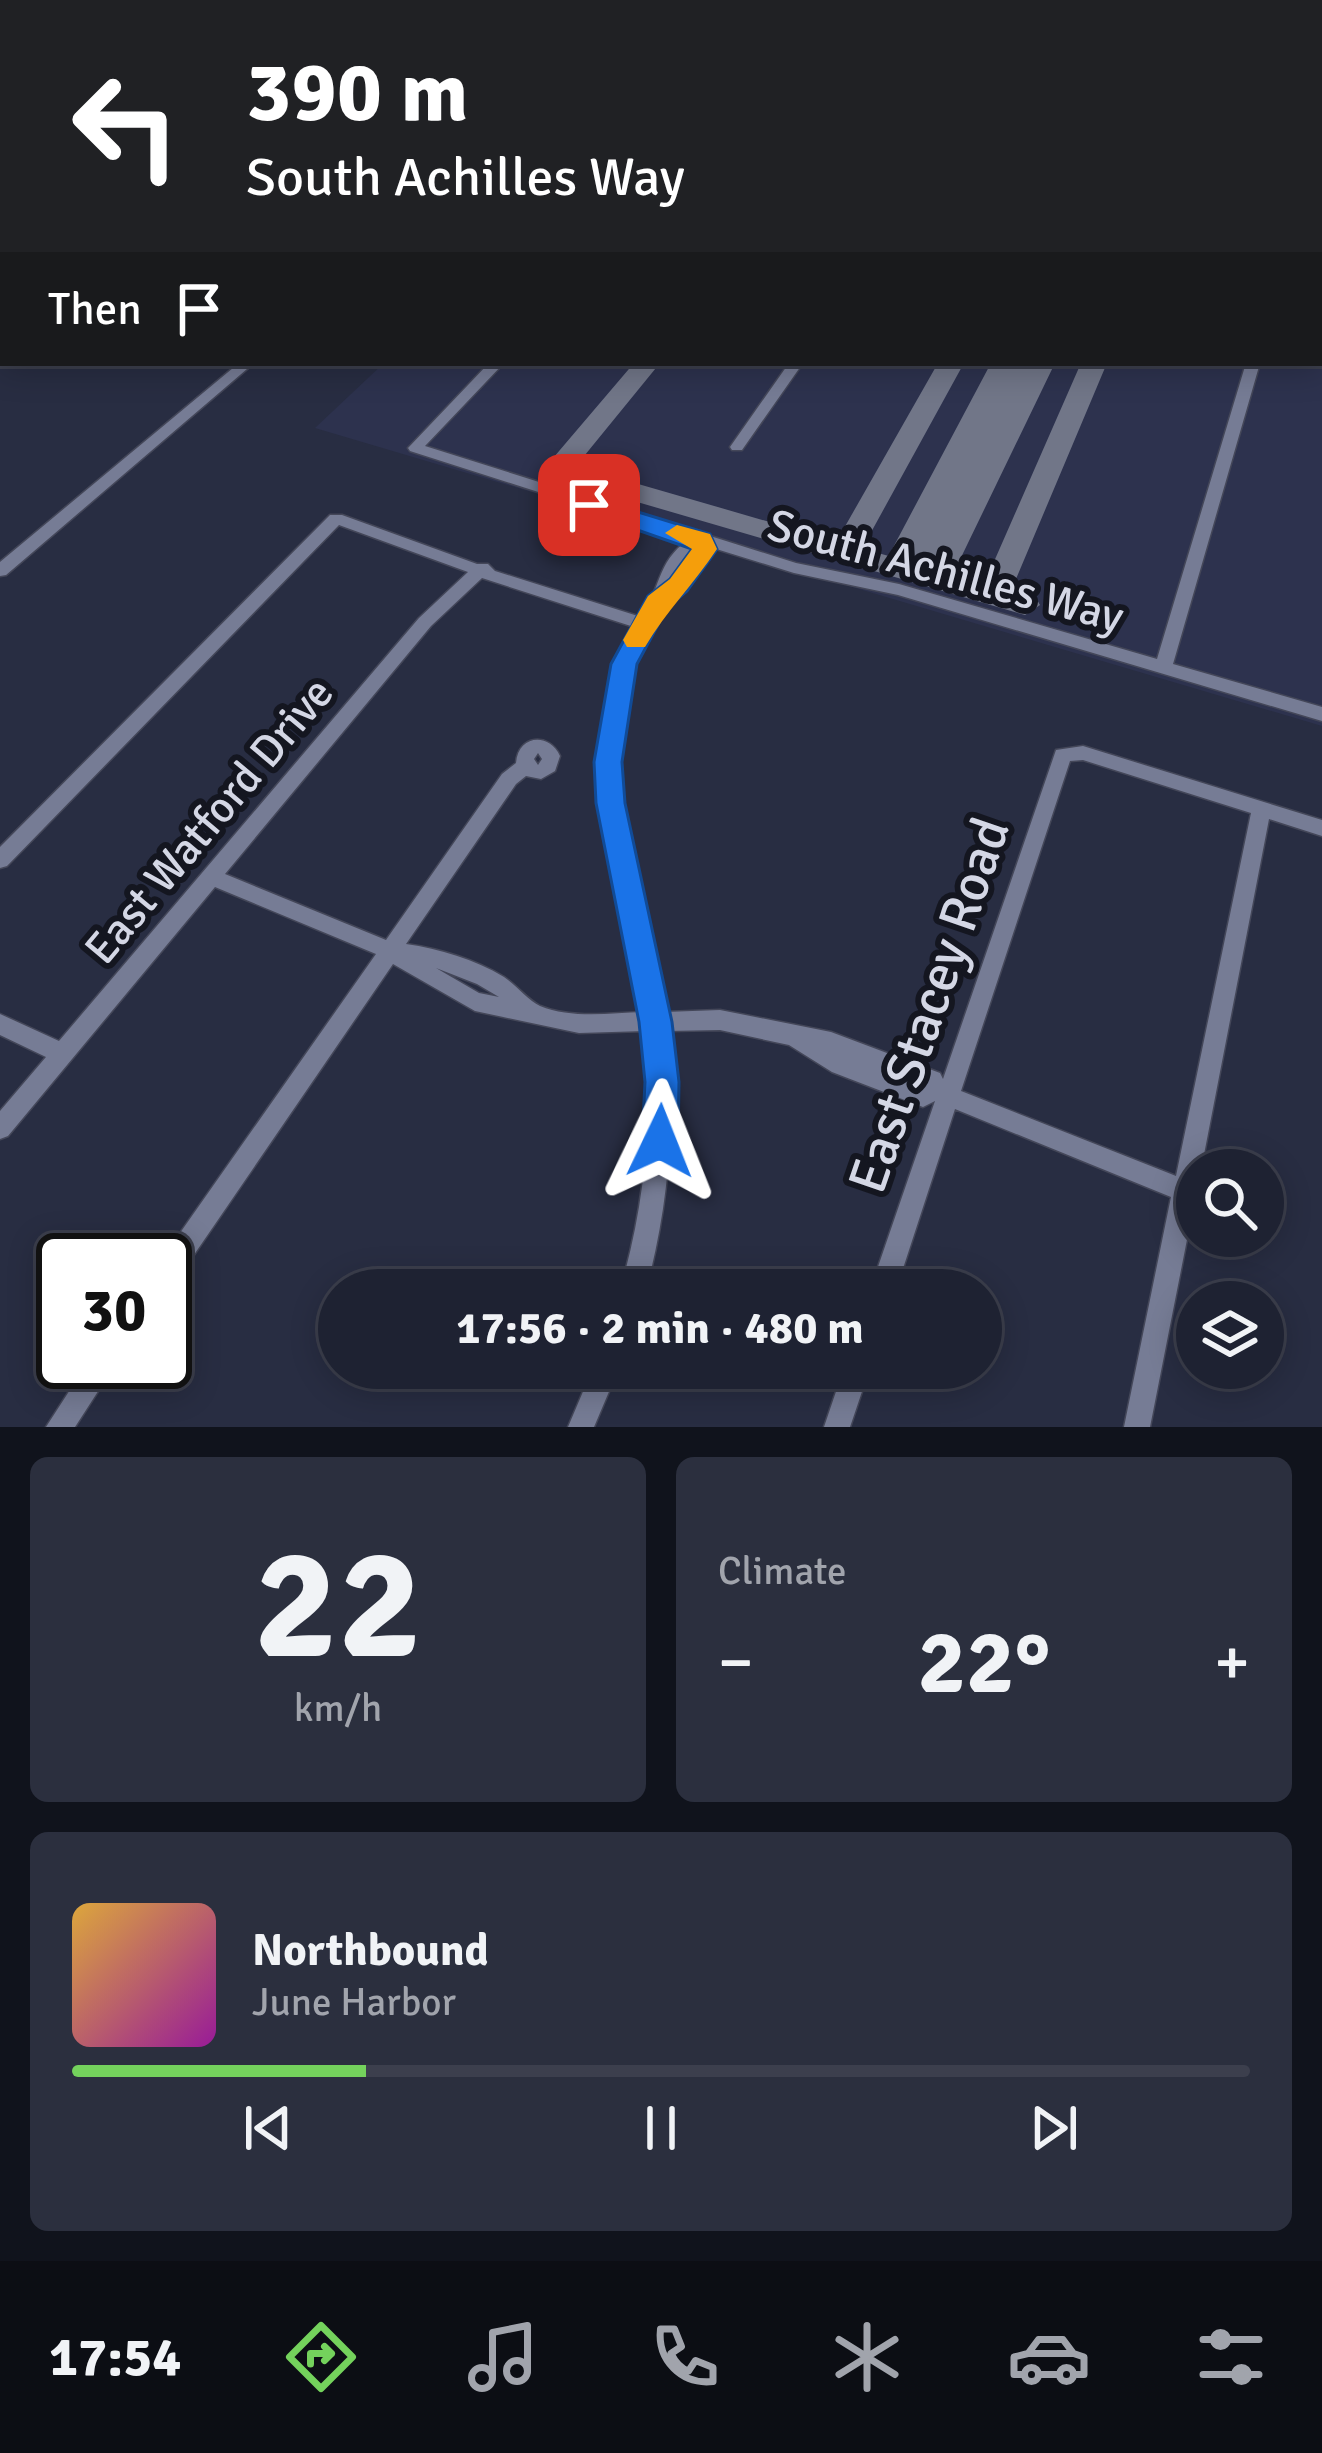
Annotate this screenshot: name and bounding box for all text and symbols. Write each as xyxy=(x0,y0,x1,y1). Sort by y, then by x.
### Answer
text: 390 m xyxy=(246,41,468,145)
icon: left xyxy=(48,48,204,204)
text: South Achilles Way xyxy=(246,144,685,211)
icon: arrive xyxy=(166,276,232,342)
text: Then xyxy=(48,282,142,337)
pin xyxy=(538,454,640,556)
icon: arrive xyxy=(556,472,622,538)
street label: South Achilles Way xyxy=(762,498,1129,645)
street label: East Watford Drive xyxy=(73,666,345,976)
street label: East Stacey Road xyxy=(834,809,1025,1202)
position arrow xyxy=(597,1078,723,1204)
map controls xyxy=(1176,1149,1284,1389)
button: search xyxy=(1176,1149,1284,1257)
speed limit sign: 30 xyxy=(36,1233,192,1389)
button: layers xyxy=(1176,1281,1284,1389)
text: 17:56 · 2 min · 480 m xyxy=(456,1301,864,1356)
text: 22 xyxy=(254,1509,422,1702)
text: Climate xyxy=(718,1547,847,1595)
text: 22° xyxy=(917,1607,1051,1718)
text: − xyxy=(718,1622,754,1703)
text: + xyxy=(1214,1622,1250,1703)
text: km/h xyxy=(294,1684,382,1732)
text: Northbound xyxy=(252,1923,489,1978)
text: June Harbor xyxy=(252,1978,456,2026)
icon: previous xyxy=(235,2095,301,2161)
icon: pause xyxy=(628,2095,694,2161)
icon: next xyxy=(1021,2095,1087,2161)
icon: directions xyxy=(279,2315,363,2399)
icon: music xyxy=(461,2315,545,2399)
icon: phone xyxy=(643,2315,727,2399)
icon: climate xyxy=(825,2315,909,2399)
icon: car xyxy=(1007,2315,1091,2399)
icon: filters xyxy=(1189,2315,1273,2399)
text: 17:54 xyxy=(49,2324,182,2391)

